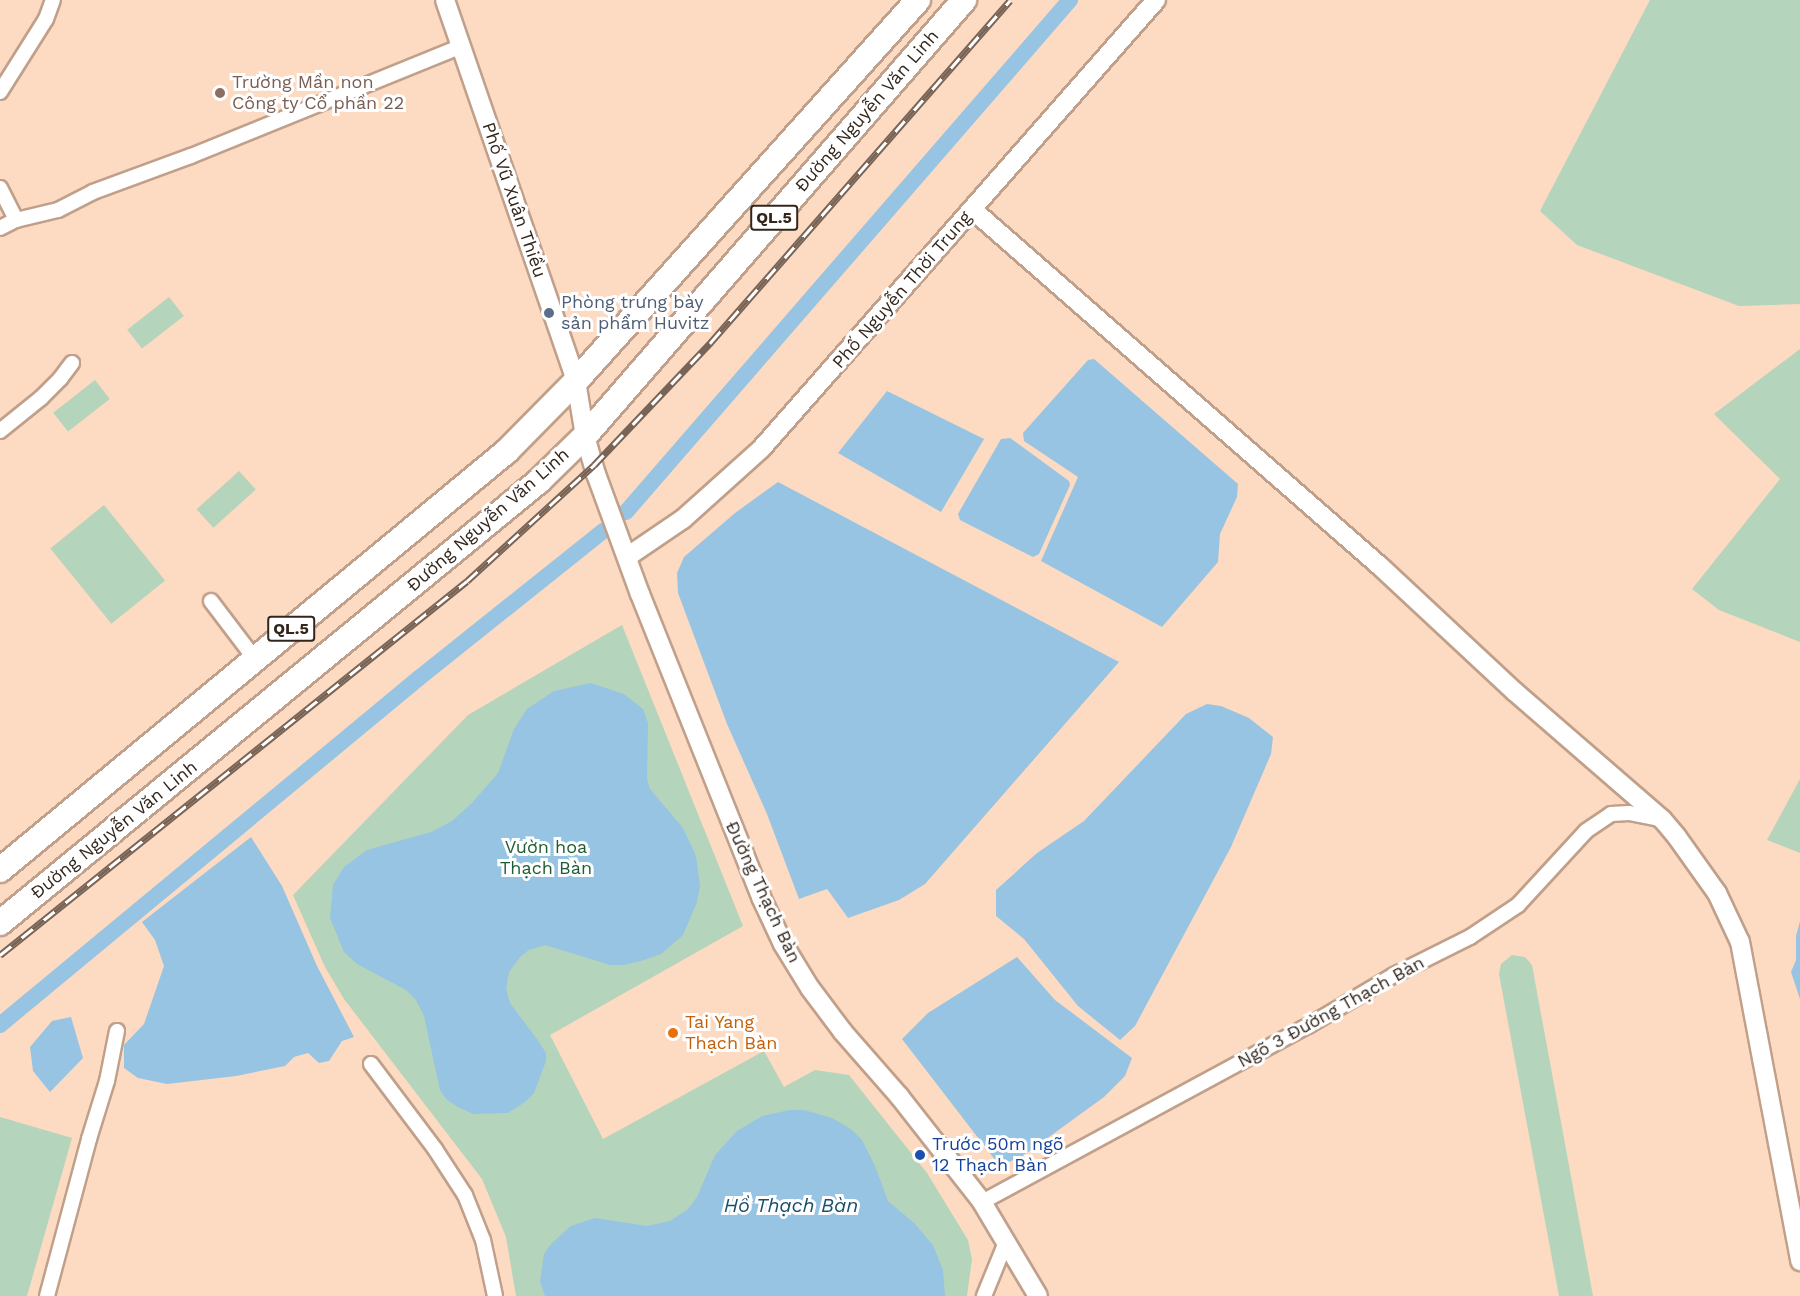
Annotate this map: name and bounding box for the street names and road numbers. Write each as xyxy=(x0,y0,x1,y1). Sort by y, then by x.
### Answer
street label: Đường Nguyễn Văn Linh xyxy=(790,25,944,197)
street label: Phố Vũ Xuân Thiều xyxy=(477,119,551,281)
road number: QL.5 xyxy=(750,205,798,231)
street label: Phố Nguyễn Thời Trung xyxy=(828,207,976,373)
street label: Đường Nguyễn Văn Linh xyxy=(402,443,574,597)
road number: QL.5 xyxy=(267,616,315,642)
street label: Đường Nguyễn Văn Linh xyxy=(26,756,202,904)
street label: Đường Thạch Bàn xyxy=(721,818,805,966)
street label: Ngõ 3 Đường Thạch Bàn xyxy=(1234,952,1428,1072)

